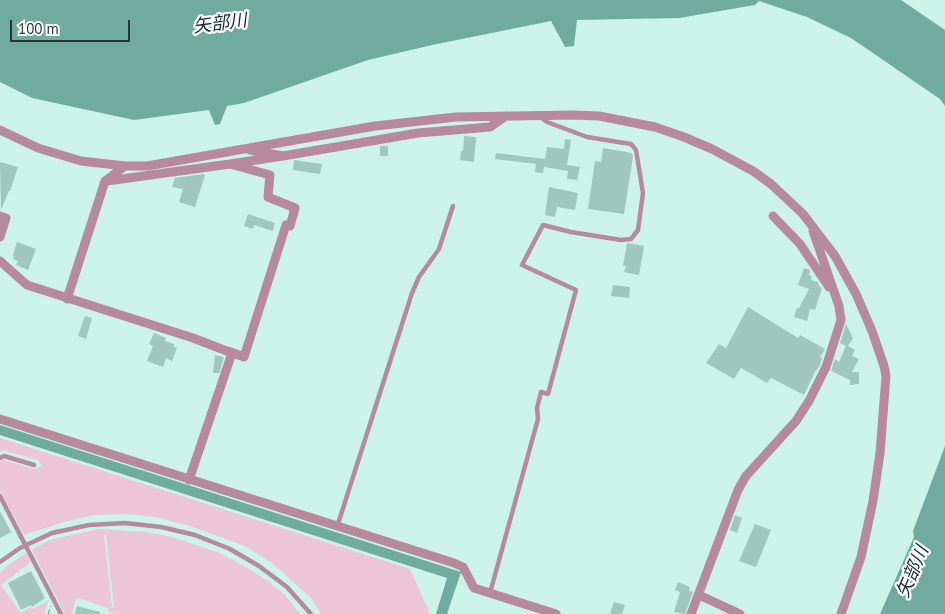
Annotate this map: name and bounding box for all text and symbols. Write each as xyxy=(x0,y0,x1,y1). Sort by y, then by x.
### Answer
scale bar xyxy=(12,10,132,42)
water label: 矢部川 xyxy=(192,10,248,38)
text: 100 m xyxy=(18,19,59,38)
water label: 矢部川 xyxy=(893,543,933,601)

